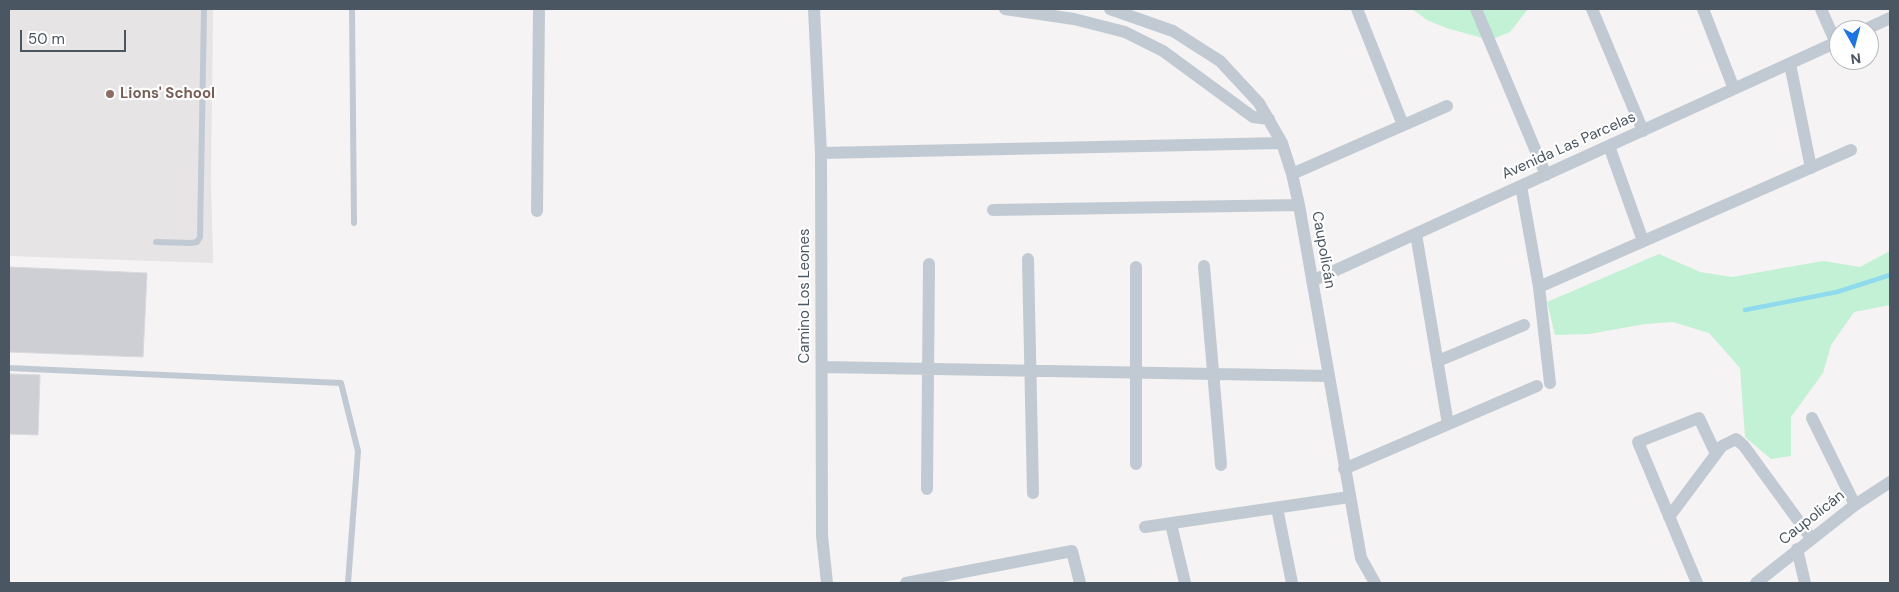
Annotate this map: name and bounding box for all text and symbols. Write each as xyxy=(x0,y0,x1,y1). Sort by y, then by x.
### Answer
scale bar xyxy=(22,20,129,52)
north arrow xyxy=(1829,20,1879,70)
text: 50 m xyxy=(28,29,65,49)
text: N xyxy=(1850,49,1862,68)
place label: Lions' School xyxy=(120,85,215,103)
marker: Lions' School xyxy=(104,88,116,100)
street label: Avenida Las Parcelas xyxy=(1499,108,1639,184)
street label: Caupolicán xyxy=(1307,210,1339,290)
street label: Camino Los Leones xyxy=(796,228,814,364)
street label: Caupolicán xyxy=(1776,487,1848,549)

